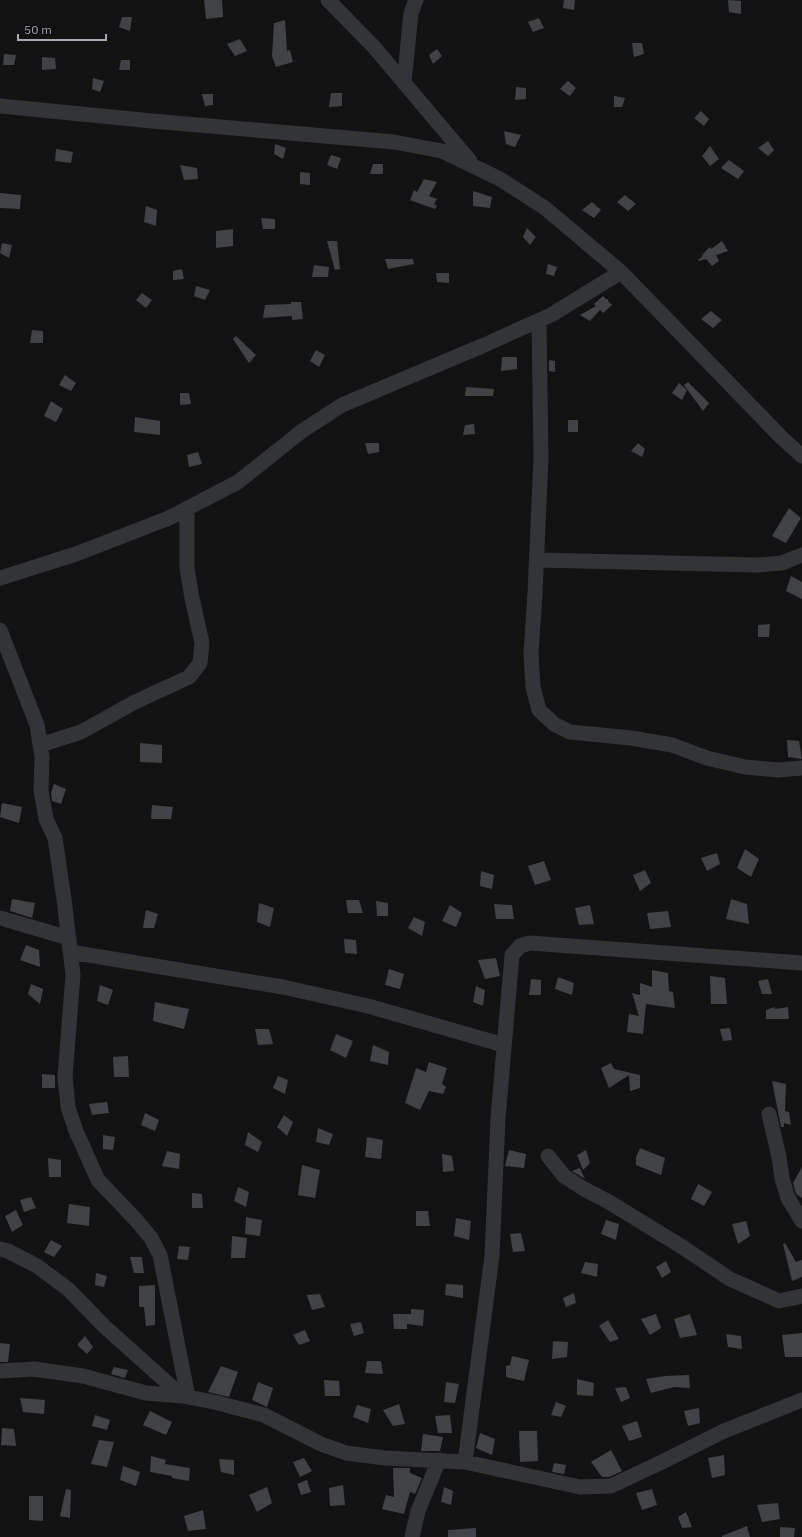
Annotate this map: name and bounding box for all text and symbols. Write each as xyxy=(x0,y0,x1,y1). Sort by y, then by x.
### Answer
scale bar xyxy=(18,16,106,42)
text: 50 m xyxy=(24,22,52,37)

